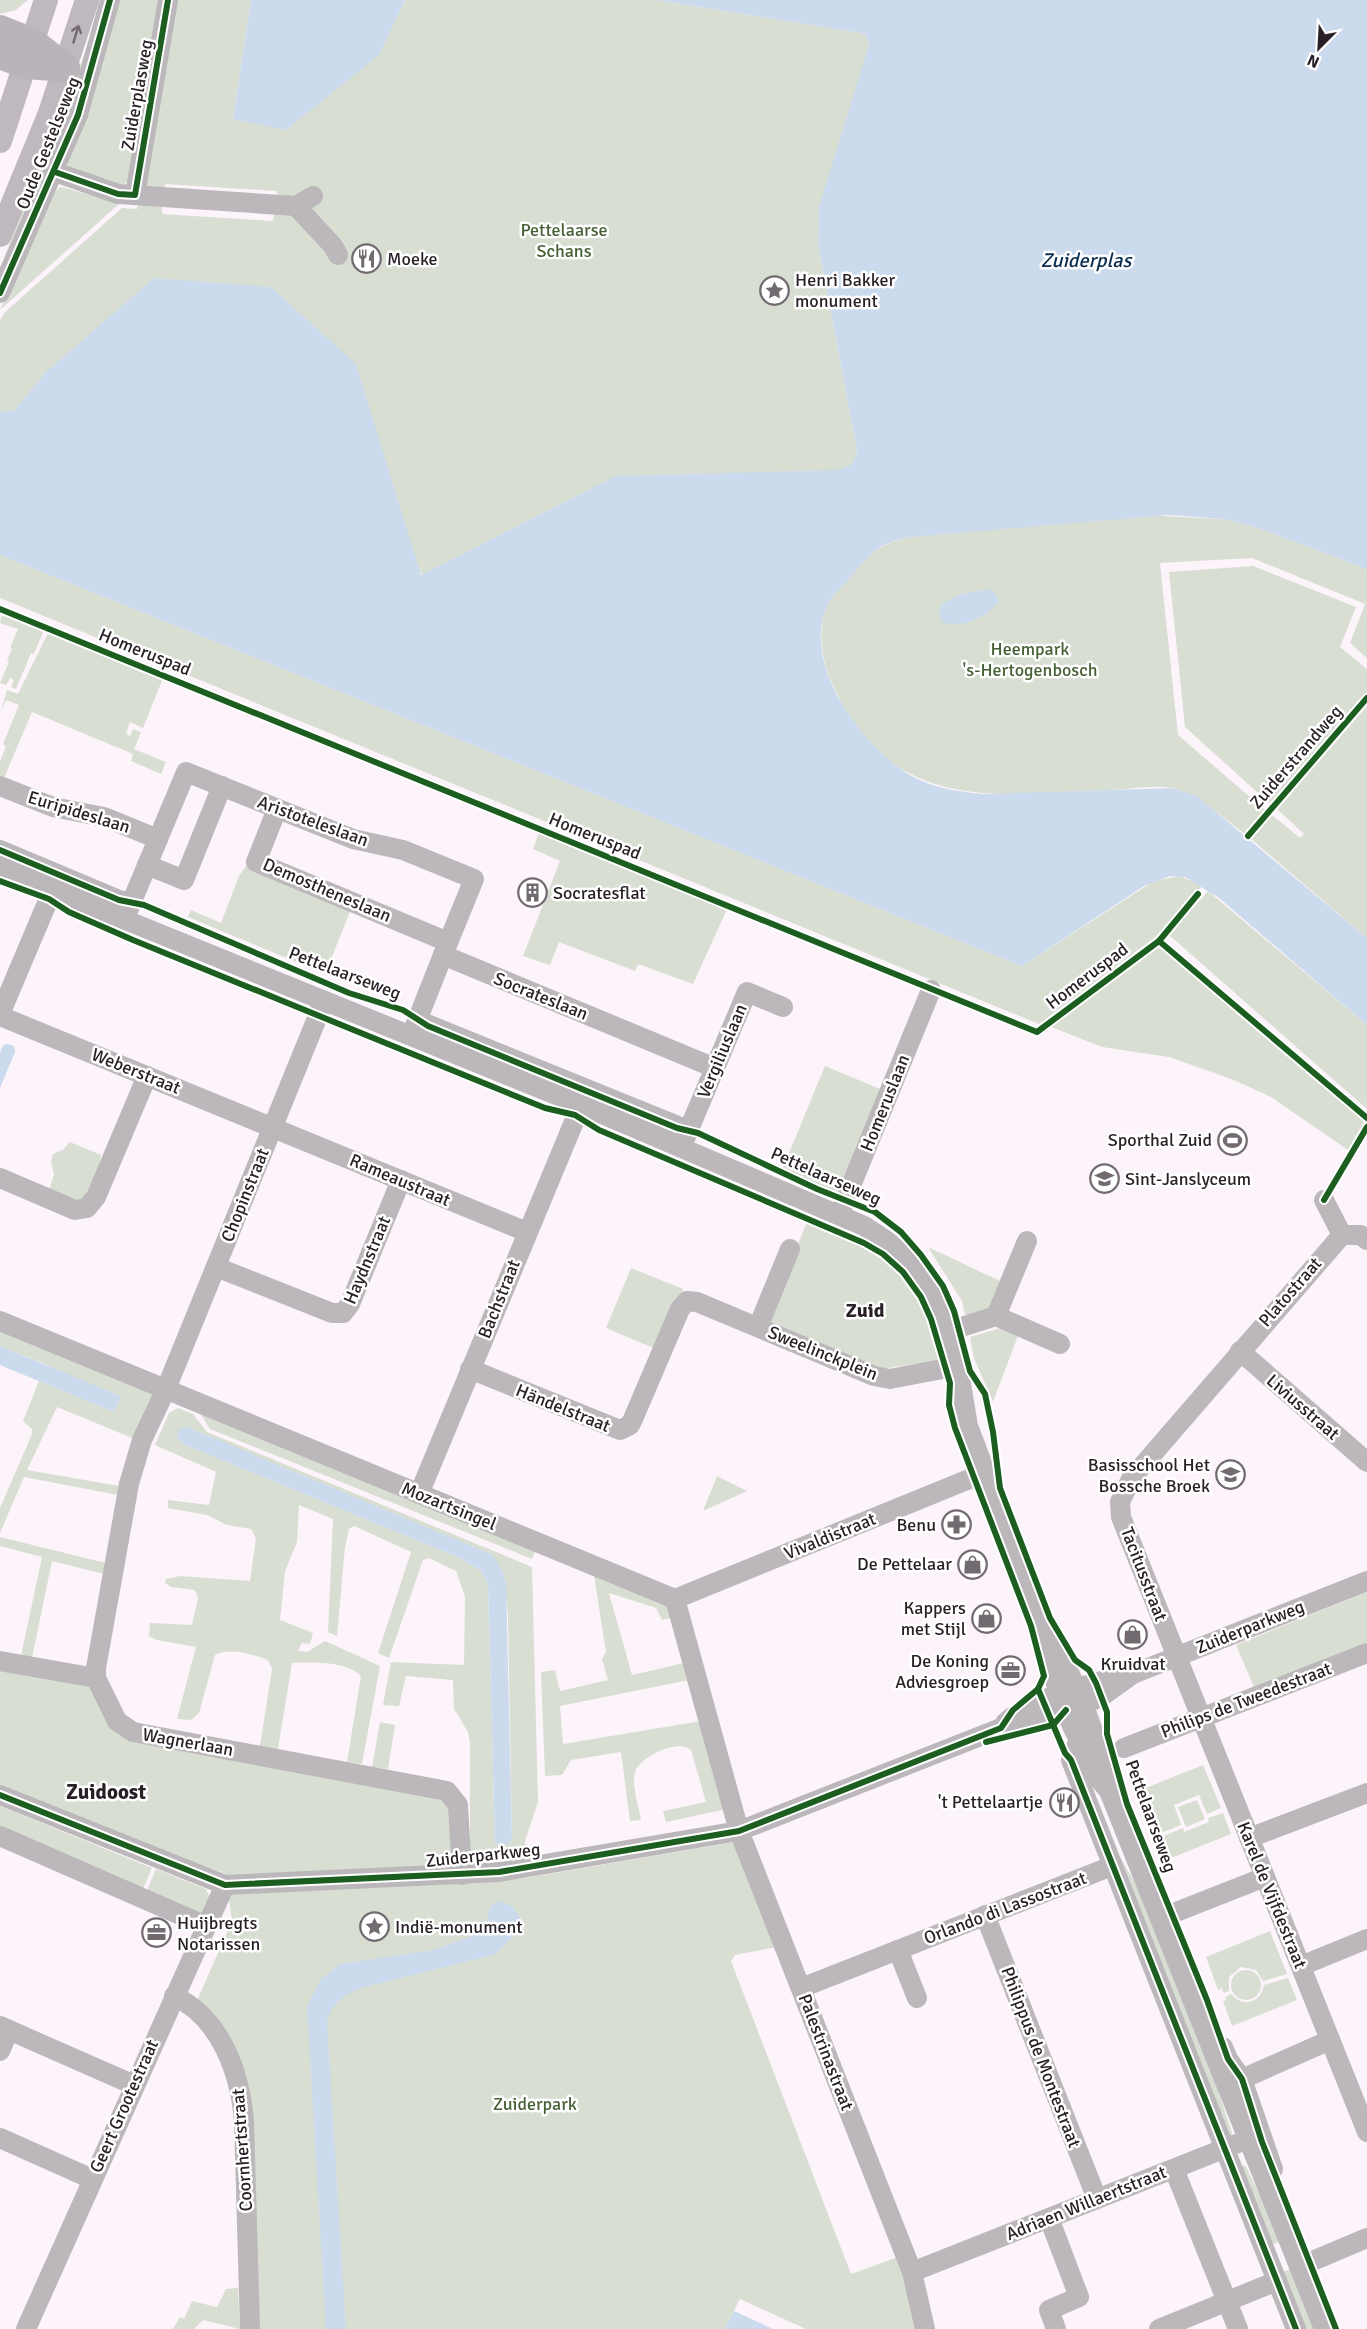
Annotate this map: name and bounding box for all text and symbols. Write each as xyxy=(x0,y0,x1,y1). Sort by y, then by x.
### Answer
north arrow xyxy=(1289,18,1349,78)
one-way arrow xyxy=(71,25,82,44)
street label: Zuiderplasweg xyxy=(116,38,158,152)
text: N xyxy=(1304,49,1322,72)
street label: Oude Gestelseweg xyxy=(11,73,85,213)
park label: Pettelaarse Schans xyxy=(520,219,608,262)
restaurant icon: Moeke xyxy=(350,243,382,275)
place label: Moeke xyxy=(387,248,438,270)
water label: Zuiderplas xyxy=(1041,248,1133,273)
place label: Henri Bakker monument xyxy=(795,269,895,312)
place icon: Henri Bakker monument xyxy=(758,274,790,306)
street label: Homeruspad xyxy=(96,624,194,680)
park label: Heempark 's-Hertogenbosch xyxy=(963,638,1097,681)
street label: Zuiderstrandweg xyxy=(1245,701,1347,813)
street label: Euripideslaan xyxy=(25,786,133,838)
street label: Aristoteleslaan xyxy=(254,791,372,851)
street label: Homeruspad xyxy=(546,808,644,864)
street label: Demostheneslaan xyxy=(259,853,395,927)
building icon: Socratesflat xyxy=(516,877,548,909)
place label: Socratesflat xyxy=(553,882,646,904)
street label: Homeruspad xyxy=(1042,938,1132,1014)
street label: Pettelaarseweg xyxy=(286,942,404,1004)
street label: Socrateslaan xyxy=(491,967,591,1025)
street label: Vergiliuslaan xyxy=(692,1000,752,1102)
street label: Weberstraat xyxy=(88,1043,184,1099)
street label: Homeruslaan xyxy=(856,1051,914,1155)
sports icon: Sporthal Zuid xyxy=(1217,1124,1249,1156)
place label: Sporthal Zuid xyxy=(1108,1129,1212,1151)
street label: Pettelaarseweg xyxy=(767,1142,885,1210)
street label: Chopinstraat xyxy=(216,1145,274,1245)
street label: Rameaustraat xyxy=(346,1149,454,1211)
school or university icon: Sint-Janslyceum xyxy=(1088,1163,1120,1195)
place label: Sint-Janslyceum xyxy=(1125,1168,1251,1190)
street label: Haydnstraat xyxy=(339,1213,395,1307)
street label: Platostraat xyxy=(1254,1253,1326,1331)
street label: Bachstraat xyxy=(473,1256,525,1342)
district label: Zuid xyxy=(846,1298,885,1323)
street label: Sweelinckplein xyxy=(765,1321,881,1385)
street label: Liviusstraat xyxy=(1262,1369,1344,1445)
street label: Händelstraat xyxy=(513,1379,613,1437)
place label: Basisschool Het Bossche Broek xyxy=(1088,1454,1210,1497)
school or university icon: Basisschool Het Bossche Broek xyxy=(1215,1459,1247,1491)
street label: Mozartsingel xyxy=(398,1477,500,1535)
street label: Vivaldistraat xyxy=(781,1508,879,1564)
pharmacy icon: Benu xyxy=(941,1509,973,1541)
place label: Benu xyxy=(896,1514,936,1536)
street label: Tacitusstraat xyxy=(1116,1524,1172,1624)
shop icon: De Pettelaar xyxy=(957,1548,989,1580)
place label: De Pettelaar xyxy=(857,1553,952,1575)
street label: Zuiderparkweg xyxy=(1193,1595,1307,1659)
place label: Kappers met Stijl xyxy=(901,1597,966,1640)
shop icon: Kappers met Stijl xyxy=(971,1602,1003,1634)
shop icon: Kruidvat xyxy=(1117,1619,1149,1651)
place label: De Koning Adviesgroep xyxy=(895,1650,989,1693)
place label: Kruidvat xyxy=(1101,1653,1165,1675)
office icon: De Koning Adviesgroep xyxy=(994,1655,1026,1687)
street label: Philips de Tweedestraat xyxy=(1158,1657,1334,1743)
street label: Wagnerlaan xyxy=(141,1723,235,1761)
street label: Pettelaarseweg xyxy=(1120,1757,1182,1875)
district label: Zuidoost xyxy=(66,1779,146,1805)
restaurant icon: 't Pettelaartje xyxy=(1048,1786,1080,1818)
place label: 't Pettelaartje xyxy=(938,1791,1043,1813)
street label: Karel de Vijfdestraat xyxy=(1232,1818,1312,1972)
street label: Zuiderparkweg xyxy=(425,1838,541,1872)
street label: Orlando di Lassostraat xyxy=(921,1867,1089,1949)
place icon: Indië-monument xyxy=(358,1911,390,1943)
place label: Huijbregts Notarissen xyxy=(177,1912,260,1955)
place label: Indië-monument xyxy=(395,1916,523,1938)
office icon: Huijbregts Notarissen xyxy=(140,1917,172,1949)
street label: Philippus de Montestraat xyxy=(996,1963,1086,2151)
street label: Palestrinastraat xyxy=(794,1991,858,2113)
street label: Geert Grootestraat xyxy=(85,2036,163,2176)
street label: Coornhertstraat xyxy=(227,2088,257,2212)
park label: Zuiderpark xyxy=(493,2093,577,2115)
street label: Adriaen Willaertstraat xyxy=(1003,2161,1169,2245)

